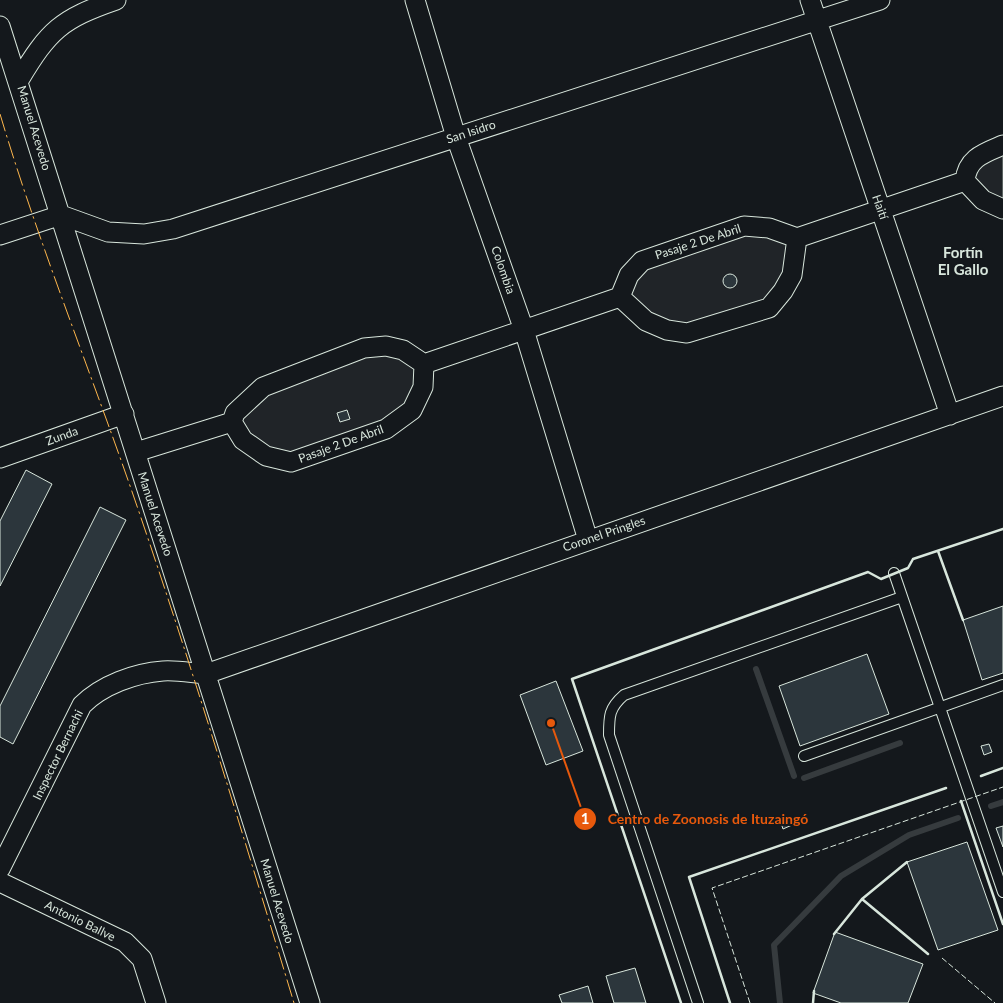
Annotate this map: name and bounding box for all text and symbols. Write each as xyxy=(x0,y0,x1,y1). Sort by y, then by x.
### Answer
street label: Manuel Acevedo xyxy=(14,84,55,172)
street label: San Isidro xyxy=(444,116,498,147)
street label: Haití xyxy=(869,192,892,222)
street label: Pasaje 2 De Abril xyxy=(653,221,743,262)
district label: Fortín El Gallo xyxy=(938,243,989,278)
street label: Colombia xyxy=(488,244,519,296)
street label: Pasaje 2 De Abril xyxy=(296,421,385,466)
street label: Zunda xyxy=(44,423,80,448)
street label: Manuel Acevedo xyxy=(135,470,176,558)
street label: Coronel Pringles xyxy=(561,512,647,555)
street label: Inspector Bernachi xyxy=(29,707,86,802)
callout: Centro de Zoonosis de Ituzaingó xyxy=(572,805,818,834)
text: 1 xyxy=(581,809,589,827)
text: Centro de Zoonosis de Ituzaingó xyxy=(608,810,808,827)
street label: Manuel Acevedo xyxy=(257,857,298,945)
street label: Antonio Ballve xyxy=(42,897,118,944)

